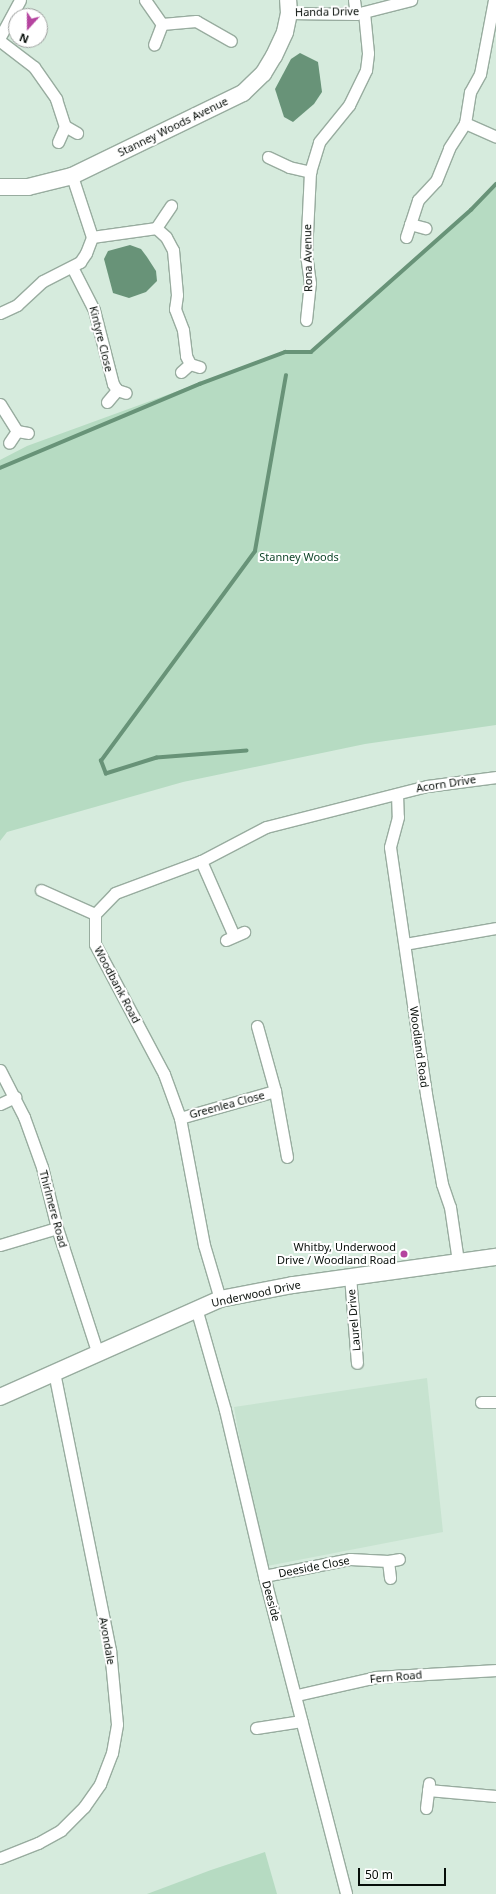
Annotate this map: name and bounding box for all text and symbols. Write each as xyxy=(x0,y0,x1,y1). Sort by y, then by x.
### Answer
street label: Handa Drive xyxy=(295,5,359,19)
north arrow xyxy=(8,8,48,48)
text: N xyxy=(17,30,31,47)
street label: Stanney Woods Avenue xyxy=(116,95,230,159)
street label: Rona Avenue xyxy=(301,224,315,292)
street label: Kintyre Close xyxy=(86,305,116,373)
park label: Stanney Woods xyxy=(259,550,339,564)
street label: Acorn Drive xyxy=(415,773,477,795)
street label: Woodbank Road xyxy=(91,944,143,1026)
street label: Woodland Road xyxy=(407,1006,431,1088)
street label: Greenlea Close xyxy=(188,1089,266,1121)
street label: Thirlmere Road xyxy=(36,1169,70,1249)
place label: Whitby, Underwood Drive / Woodland Road xyxy=(277,1241,396,1267)
marker: Whitby, Underwood Drive / Woodland Road xyxy=(399,1249,409,1259)
street label: Underwood Drive xyxy=(210,1278,302,1310)
street label: Laurel Drive xyxy=(345,1288,363,1352)
street label: Deeside Close xyxy=(277,1554,351,1580)
street label: Deeside xyxy=(259,1579,283,1623)
street label: Avondale xyxy=(96,1616,118,1666)
street label: Fern Road xyxy=(369,1668,423,1686)
scale bar xyxy=(360,1860,448,1886)
text: 50 m xyxy=(365,1866,393,1883)

